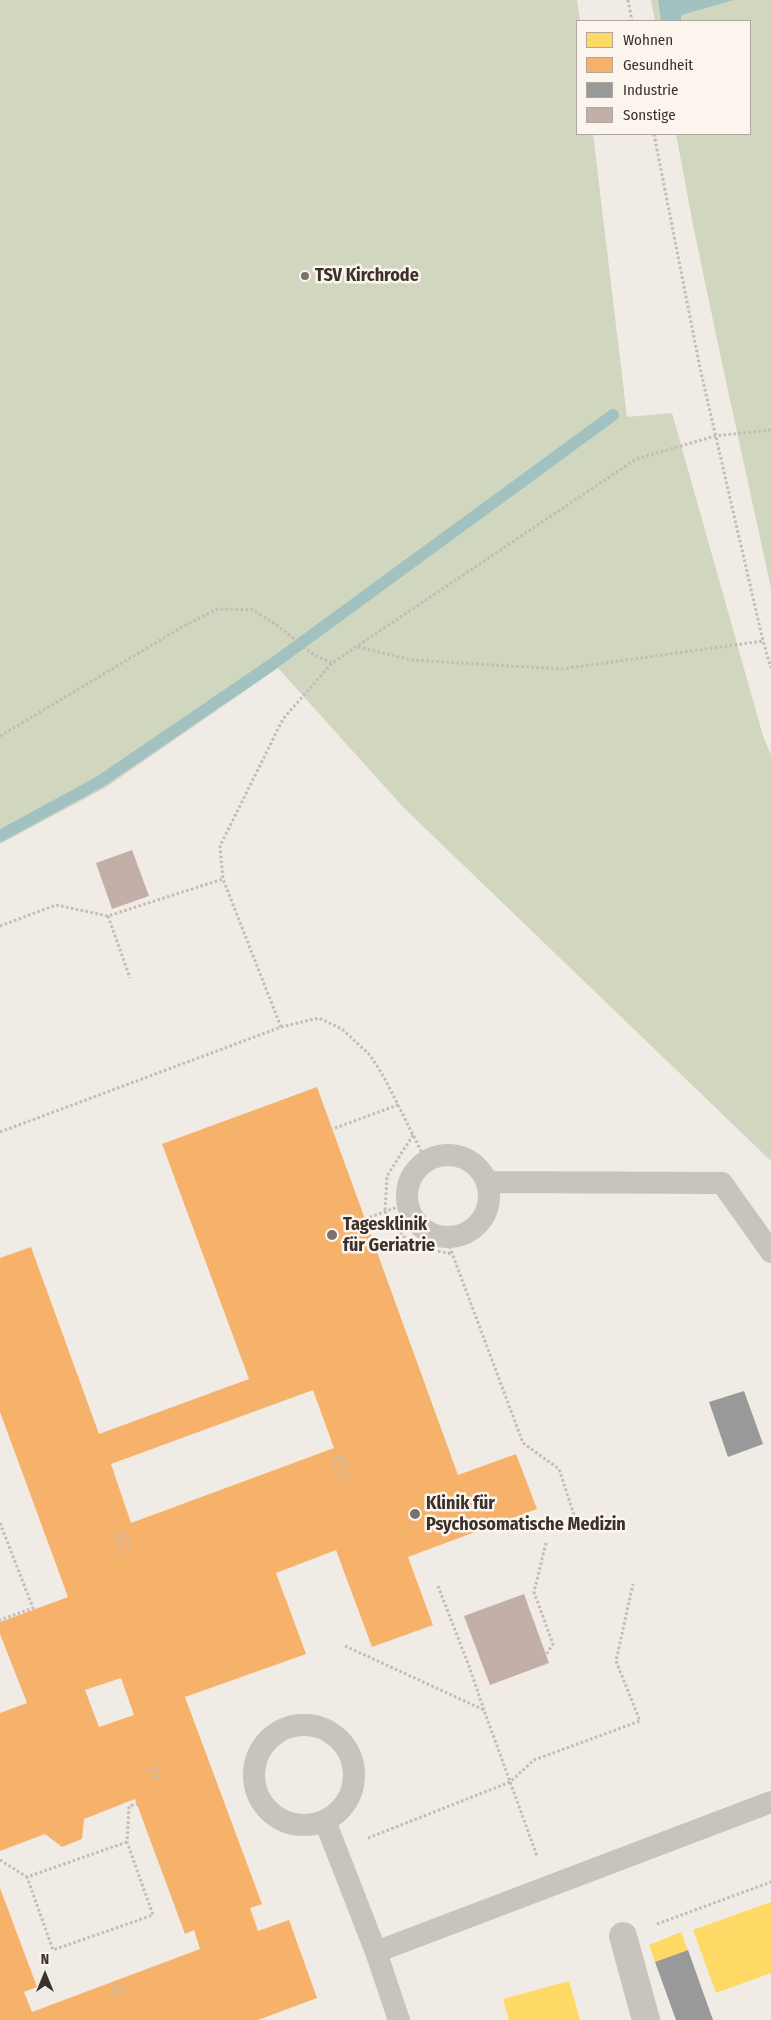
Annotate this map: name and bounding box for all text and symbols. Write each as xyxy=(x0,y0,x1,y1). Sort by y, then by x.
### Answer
legend xyxy=(576,20,751,135)
text: Wohnen xyxy=(623,31,673,49)
text: Gesundheit xyxy=(623,56,693,74)
text: Industrie xyxy=(623,81,678,99)
text: Sonstige xyxy=(623,106,676,124)
place label: TSV Kirchrode xyxy=(315,265,419,287)
marker: TSV Kirchrode xyxy=(299,270,311,282)
place label: Tagesklinik für Geriatrie xyxy=(343,1214,435,1256)
marker: Tagesklinik für Geriatrie xyxy=(325,1228,339,1242)
place label: Klinik für Psychosomatische Medizin xyxy=(426,1493,626,1536)
marker: Klinik für Psychosomatische Medizin xyxy=(408,1507,422,1521)
north arrow xyxy=(20,1950,70,2000)
text: N xyxy=(41,1951,49,1968)

